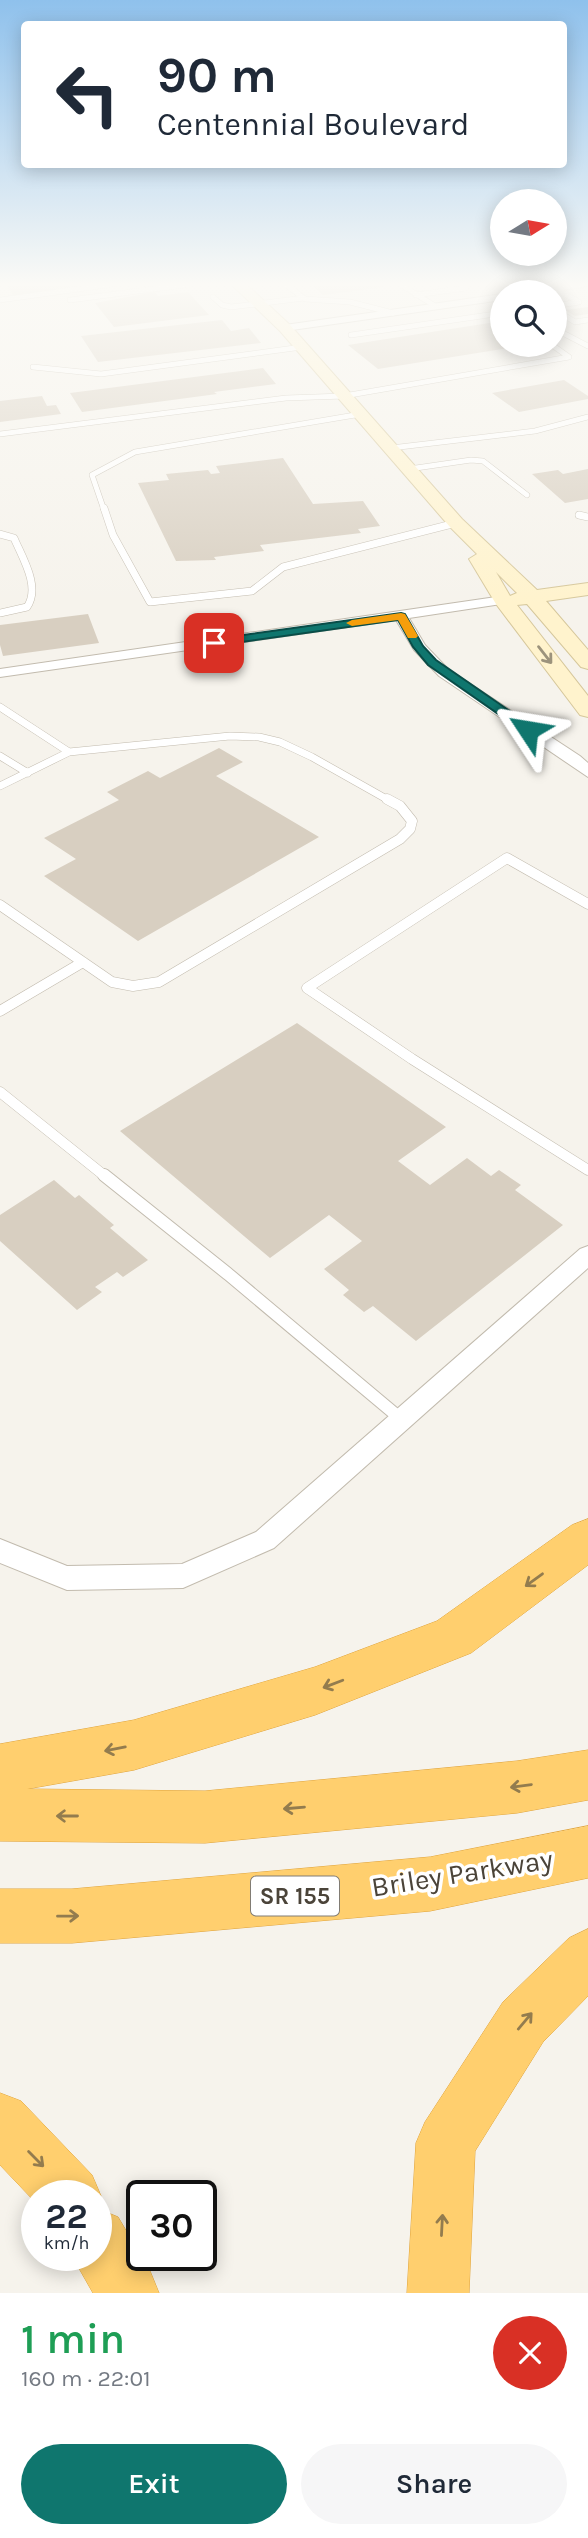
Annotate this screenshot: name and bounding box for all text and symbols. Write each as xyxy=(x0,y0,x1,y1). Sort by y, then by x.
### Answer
text: 90 m xyxy=(157,47,277,104)
icon: left xyxy=(42,49,133,140)
text: Centennial Boulevard xyxy=(157,106,470,143)
north arrow xyxy=(490,189,567,266)
map controls xyxy=(490,189,567,357)
button: search xyxy=(490,280,567,357)
pin xyxy=(184,613,244,673)
icon: arrive xyxy=(195,624,233,662)
one-way arrow xyxy=(537,645,552,663)
position arrow xyxy=(491,693,565,767)
one-way arrow xyxy=(524,1572,543,1587)
one-way arrow xyxy=(323,1678,345,1691)
one-way arrow xyxy=(105,1743,127,1756)
one-way arrow xyxy=(510,1780,533,1793)
one-way arrow xyxy=(284,1802,306,1815)
one-way arrow xyxy=(56,1809,79,1823)
street label: Briley Parkway xyxy=(369,1842,555,1904)
road number: SR 155 xyxy=(251,1876,339,1915)
one-way arrow xyxy=(56,1909,79,1922)
one-way arrow xyxy=(517,2012,533,2030)
one-way arrow xyxy=(27,2150,44,2167)
speed limit sign: 30 xyxy=(126,2180,217,2271)
text: 22 xyxy=(45,2196,88,2237)
one-way arrow xyxy=(435,2214,448,2237)
text: km/h xyxy=(44,2232,89,2254)
text: 1 min xyxy=(21,2314,125,2364)
button: close xyxy=(493,2316,567,2390)
text: 160 m · 22:01 xyxy=(21,2365,151,2392)
button: Exit xyxy=(21,2444,287,2524)
button: Share xyxy=(301,2444,567,2524)

